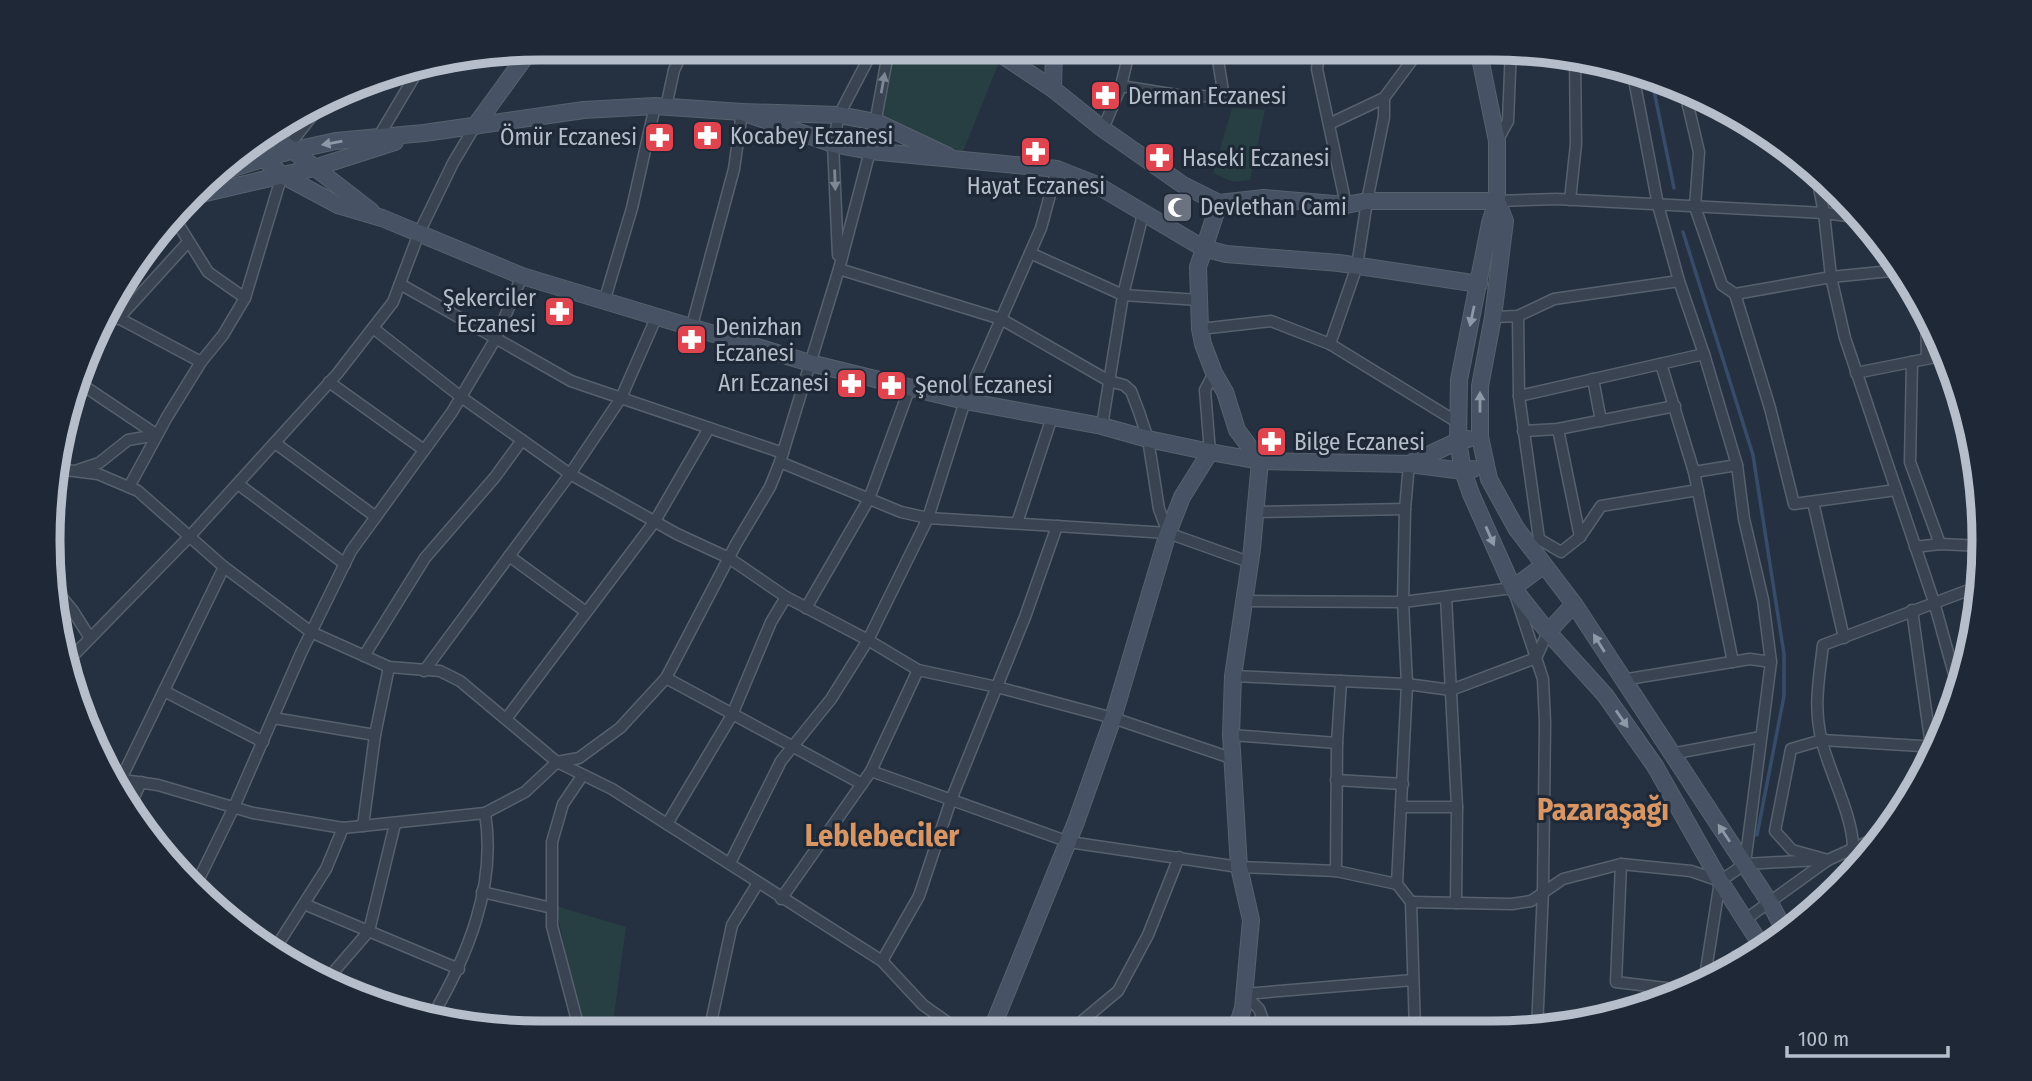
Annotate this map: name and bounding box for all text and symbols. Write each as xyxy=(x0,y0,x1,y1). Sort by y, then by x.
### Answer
one-way arrow xyxy=(878,72,889,94)
pharmacy icon: Derman Eczanesi xyxy=(1088,79,1122,113)
place label: Derman Eczanesi xyxy=(1128,82,1287,110)
pharmacy icon: Kocabey Eczanesi xyxy=(690,119,724,153)
pharmacy icon: Ömür Eczanesi xyxy=(643,120,677,154)
place label: Kocabey Eczanesi xyxy=(730,122,893,150)
place label: Ömür Eczanesi xyxy=(500,123,637,151)
pharmacy icon: Hayat Eczanesi xyxy=(1019,135,1053,169)
one-way arrow xyxy=(321,138,343,149)
pharmacy icon: Haseki Eczanesi xyxy=(1142,141,1176,175)
place label: Haseki Eczanesi xyxy=(1182,144,1330,172)
one-way arrow xyxy=(829,169,840,191)
place label: Hayat Eczanesi xyxy=(967,172,1105,200)
mosque icon: Devlethan Cami xyxy=(1160,190,1194,224)
place label: Devlethan Cami xyxy=(1200,193,1347,221)
place label: Şekerciler Eczanesi xyxy=(443,284,536,338)
pharmacy icon: Şekerciler Eczanesi xyxy=(542,294,576,328)
one-way arrow xyxy=(1467,305,1478,327)
place label: Denizhan Eczanesi xyxy=(715,313,802,367)
pharmacy icon: Denizhan Eczanesi xyxy=(675,323,709,357)
pharmacy icon: Arı Eczanesi xyxy=(835,366,869,400)
pharmacy icon: Şenol Eczanesi xyxy=(875,368,909,402)
place label: Arı Eczanesi xyxy=(718,369,829,397)
place label: Şenol Eczanesi xyxy=(915,371,1053,399)
one-way arrow xyxy=(1474,390,1486,412)
pharmacy icon: Bilge Eczanesi xyxy=(1254,425,1288,459)
place label: Bilge Eczanesi xyxy=(1294,428,1425,456)
one-way arrow xyxy=(1484,526,1496,546)
one-way arrow xyxy=(1592,634,1605,653)
one-way arrow xyxy=(1615,710,1629,728)
district label: Pazaraşağı xyxy=(1537,792,1669,829)
district label: Leblebeciler xyxy=(805,818,960,854)
one-way arrow xyxy=(1718,824,1731,843)
scale bar xyxy=(1787,1014,1948,1058)
text: 100 m xyxy=(1798,1026,1849,1052)

